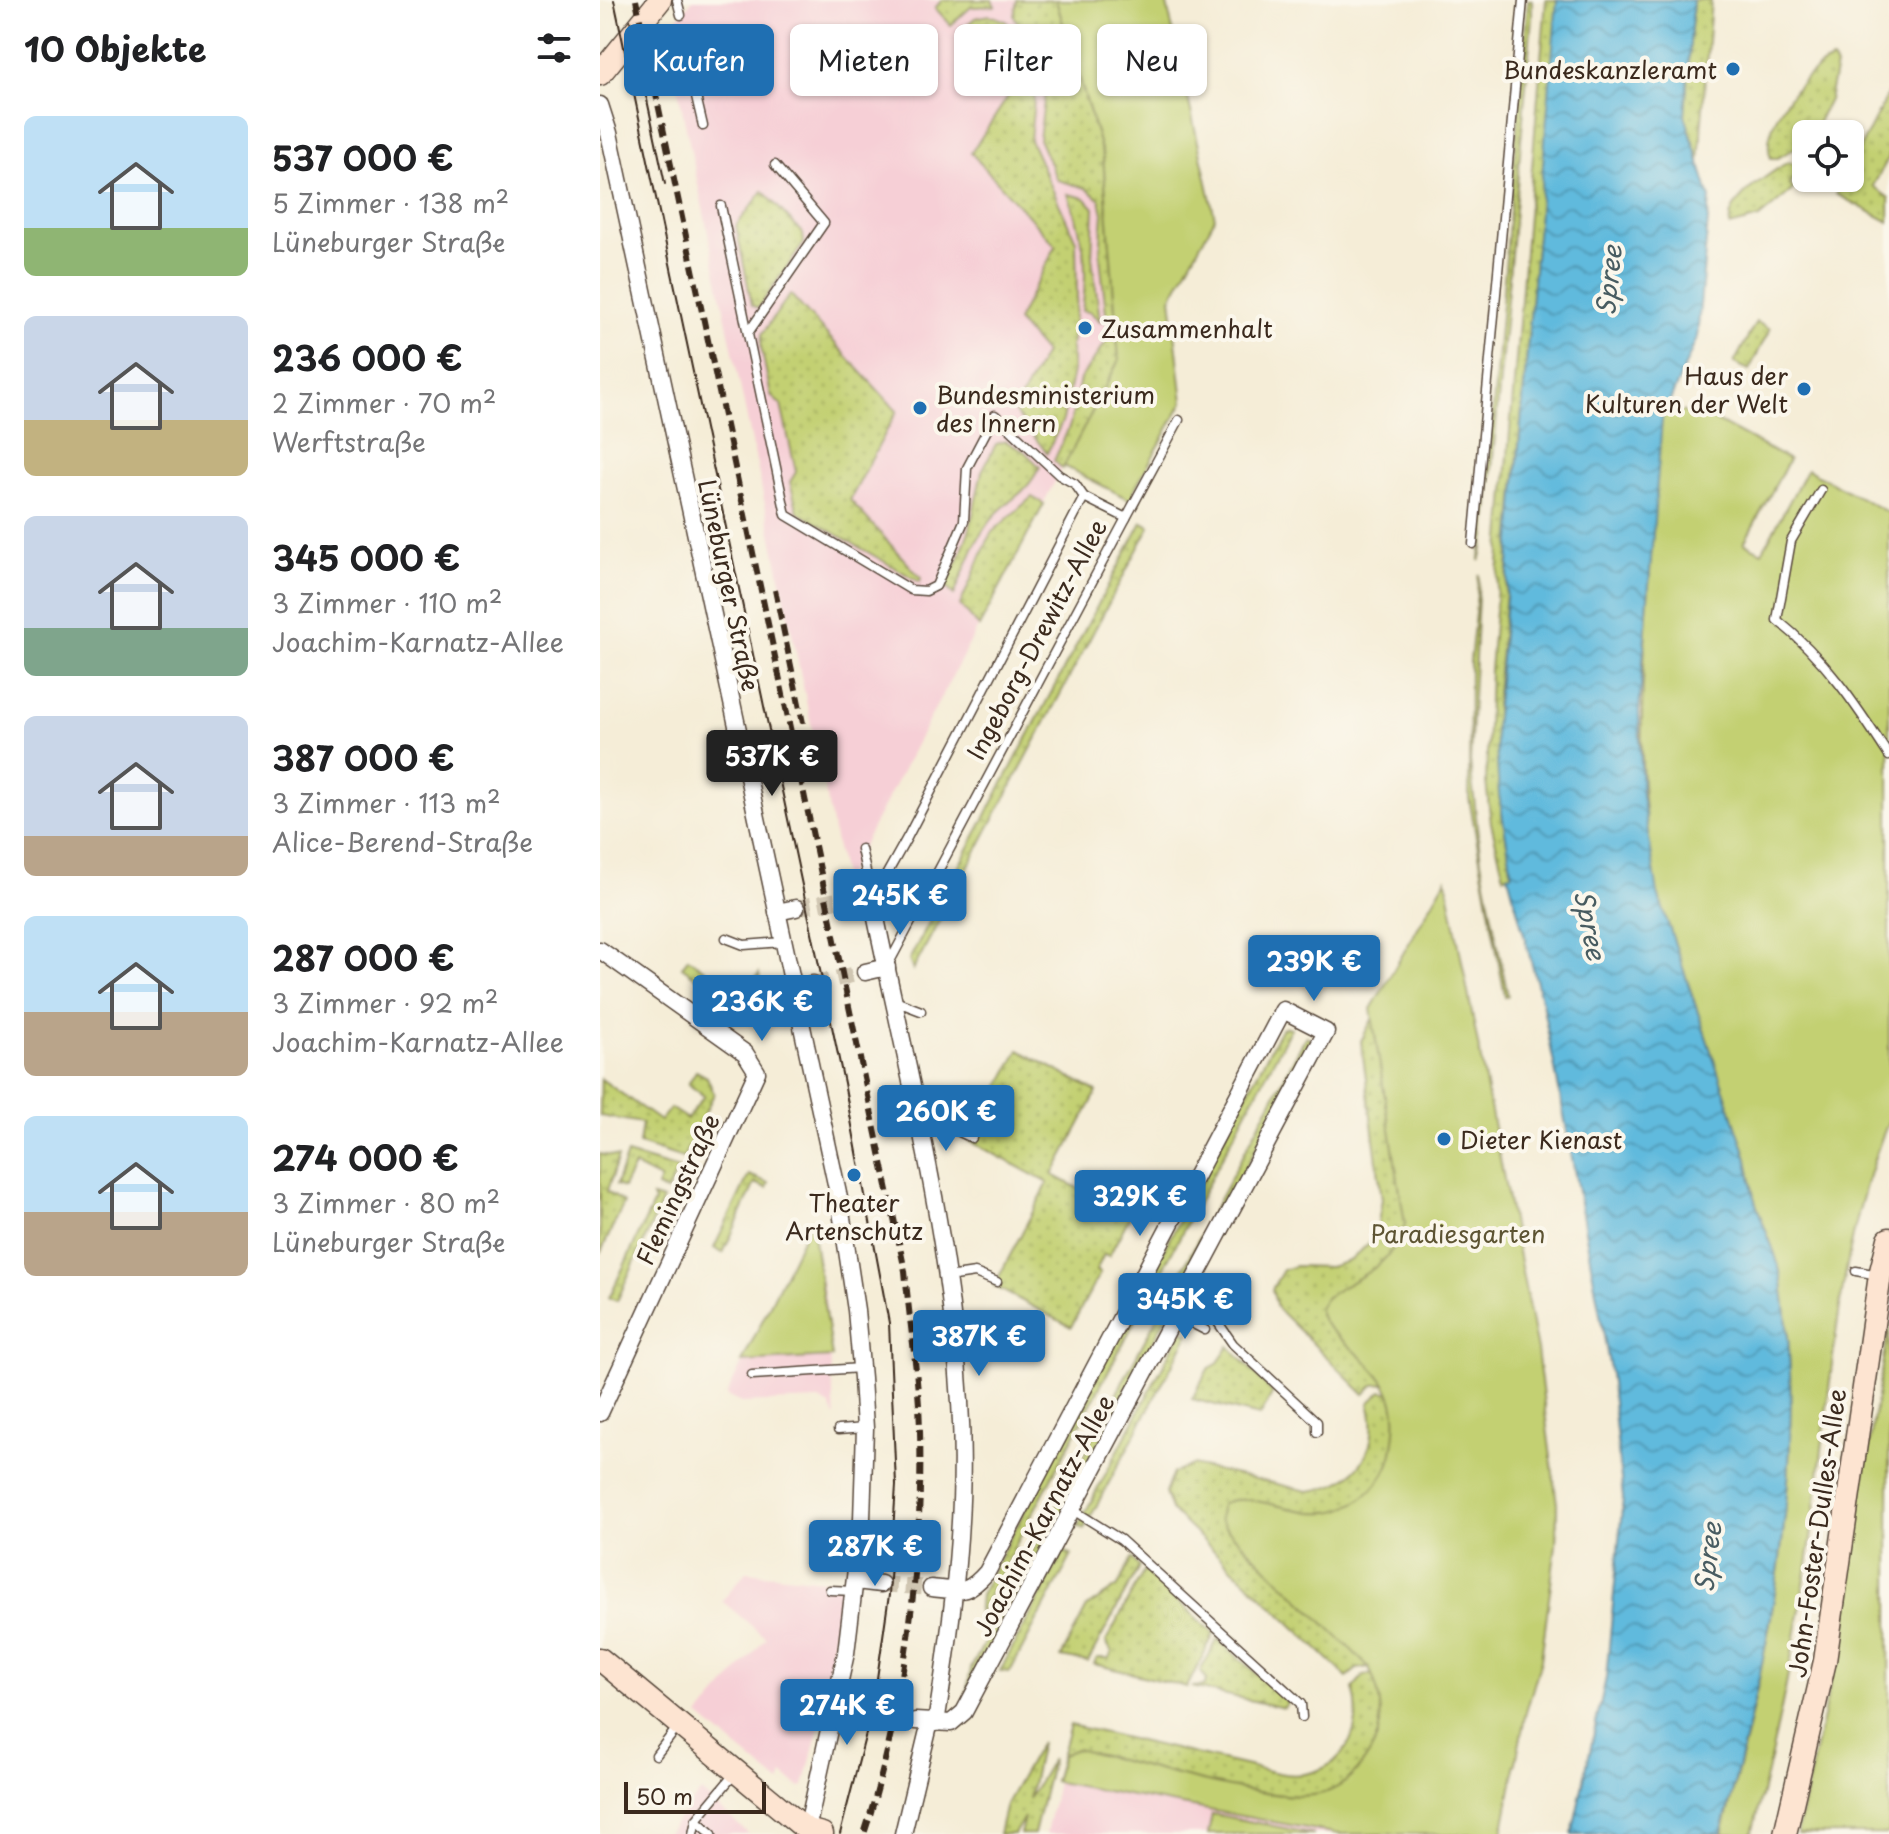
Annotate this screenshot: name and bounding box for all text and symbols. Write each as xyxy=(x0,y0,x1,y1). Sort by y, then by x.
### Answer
text: 10 Objekte xyxy=(24,22,207,74)
chip: Kaufen xyxy=(624,24,774,96)
chip: Mieten xyxy=(790,24,938,96)
chip: Filter xyxy=(954,24,1081,96)
chip: Neu xyxy=(1097,24,1207,96)
icon: filters xyxy=(532,26,576,70)
place label: Bundeskanzleramt xyxy=(1503,51,1717,87)
marker: Bundeskanzleramt xyxy=(1724,60,1742,78)
map controls xyxy=(1792,120,1864,192)
button: locate xyxy=(1792,120,1864,192)
text: 537 000 € xyxy=(272,131,454,183)
icon: home xyxy=(88,148,184,244)
text: 5 Zimmer · 138 m² xyxy=(272,183,509,222)
text: Lüneburger Straße xyxy=(272,222,506,261)
water label: Spree xyxy=(1585,241,1631,317)
place label: Zusammenhalt xyxy=(1101,310,1273,346)
marker: Zusammenhalt xyxy=(1076,319,1094,337)
text: 236 000 € xyxy=(272,331,463,383)
icon: home xyxy=(88,348,184,444)
place label: Haus der Kulturen der Welt xyxy=(1585,357,1788,421)
place label: Bundesministerium des Innern xyxy=(936,376,1155,440)
marker: Haus der Kulturen der Welt xyxy=(1795,380,1813,398)
text: 2 Zimmer · 70 m² xyxy=(272,383,496,422)
marker: Bundesministerium des Innern xyxy=(911,399,929,417)
text: Werftstraße xyxy=(272,422,426,461)
street label: Lüneburger Straße xyxy=(690,476,770,694)
street label: Ingeborg-Drewitz-Allee xyxy=(957,512,1115,766)
text: 345 000 € xyxy=(272,531,460,583)
icon: home xyxy=(88,548,184,644)
text: 3 Zimmer · 110 m² xyxy=(272,583,502,622)
text: Joachim-Karnatz-Allee xyxy=(272,622,564,661)
pin: 537K € xyxy=(707,730,837,798)
text: 387 000 € xyxy=(272,731,455,783)
text: 537K € xyxy=(724,736,820,775)
icon: home xyxy=(88,748,184,844)
text: 3 Zimmer · 113 m² xyxy=(272,783,501,822)
text: Alice-Berend-Straße xyxy=(272,822,533,861)
pin: 245K € xyxy=(835,869,965,937)
text: 245K € xyxy=(851,875,949,914)
water label: Spree xyxy=(1565,887,1617,965)
text: 287 000 € xyxy=(272,931,455,983)
pin: 239K € xyxy=(1249,935,1379,1003)
text: 239K € xyxy=(1266,941,1362,980)
icon: home xyxy=(88,948,184,1044)
pin: 236K € xyxy=(697,975,827,1043)
text: 236K € xyxy=(711,981,813,1020)
text: 3 Zimmer · 92 m² xyxy=(272,983,498,1022)
text: Joachim-Karnatz-Allee xyxy=(272,1022,564,1061)
pin: 260K € xyxy=(881,1085,1011,1153)
text: 260K € xyxy=(895,1091,997,1130)
street label: Flemingstraße xyxy=(626,1107,728,1271)
place label: Dieter Kienast xyxy=(1460,1121,1622,1157)
marker: Dieter Kienast xyxy=(1435,1130,1453,1148)
text: 274 000 € xyxy=(272,1131,459,1183)
icon: home xyxy=(88,1148,184,1244)
marker: Theater Artenschutz xyxy=(845,1166,863,1184)
pin: 329K € xyxy=(1075,1170,1205,1238)
text: 329K € xyxy=(1093,1176,1187,1215)
text: 3 Zimmer · 80 m² xyxy=(272,1183,500,1222)
place label: Theater Artenschutz xyxy=(785,1184,923,1248)
park label: Paradiesgarten xyxy=(1370,1215,1546,1251)
text: Lüneburger Straße xyxy=(272,1222,506,1261)
pin: 345K € xyxy=(1120,1273,1250,1341)
text: 345K € xyxy=(1136,1279,1234,1318)
pin: 387K € xyxy=(914,1310,1044,1378)
text: 387K € xyxy=(931,1316,1027,1355)
street label: John-Foster-Dulles-Allee xyxy=(1778,1386,1854,1680)
street label: Joachim-Karnatz-Allee xyxy=(964,1388,1122,1642)
water label: Spree xyxy=(1683,1518,1731,1594)
pin: 287K € xyxy=(810,1520,940,1588)
text: 287K € xyxy=(827,1526,923,1565)
pin: 274K € xyxy=(782,1679,912,1747)
text: 274K € xyxy=(798,1685,896,1724)
scale bar xyxy=(624,1778,766,1814)
text: 50 m xyxy=(636,1779,693,1812)

